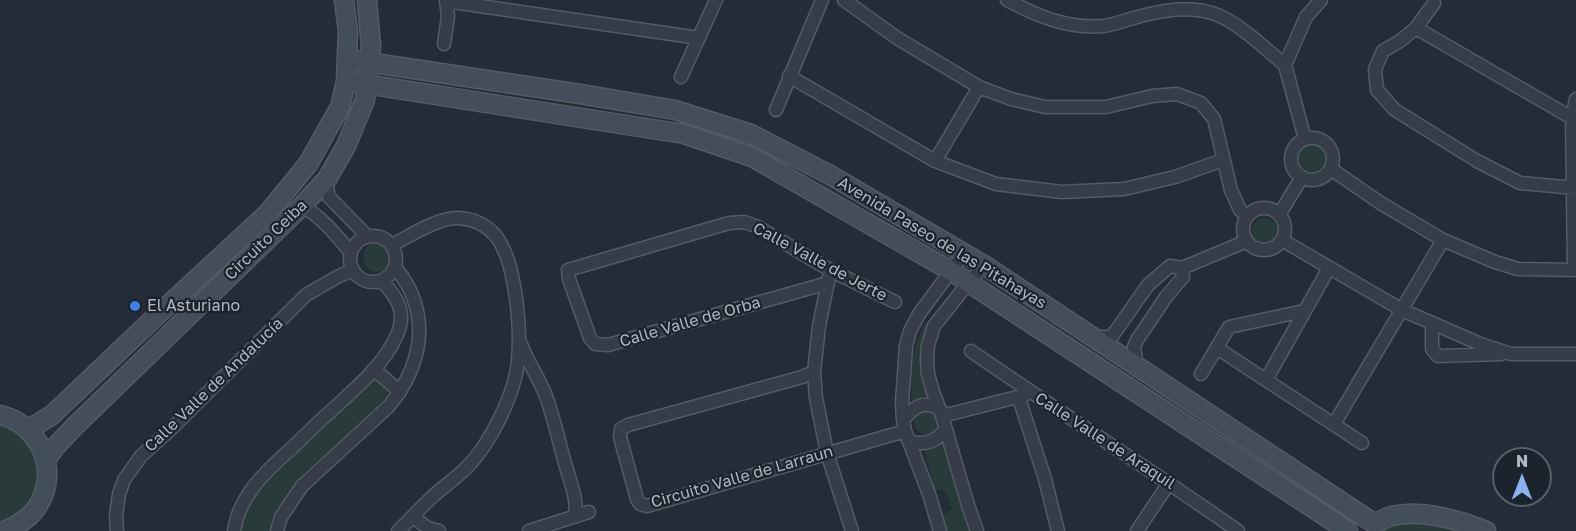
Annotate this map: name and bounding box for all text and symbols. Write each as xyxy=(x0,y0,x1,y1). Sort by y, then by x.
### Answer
street label: Avenida Paseo de las Pitahayas xyxy=(834,173,1050,313)
street label: Circuito Ceiba xyxy=(221,196,311,284)
street label: Calle Valle de Jerte xyxy=(750,219,890,305)
street label: Calle Valle de Orba xyxy=(617,293,763,351)
place label: El Asturiano xyxy=(147,296,240,316)
marker: El Asturiano xyxy=(128,299,142,313)
street label: Calle Valle de Andalucía xyxy=(141,314,287,456)
street label: Calle Valle de Araquil xyxy=(1031,388,1179,494)
street label: Circuito Valle de Larraun xyxy=(649,442,835,512)
north arrow xyxy=(1492,447,1552,507)
text: N xyxy=(1516,451,1528,471)

